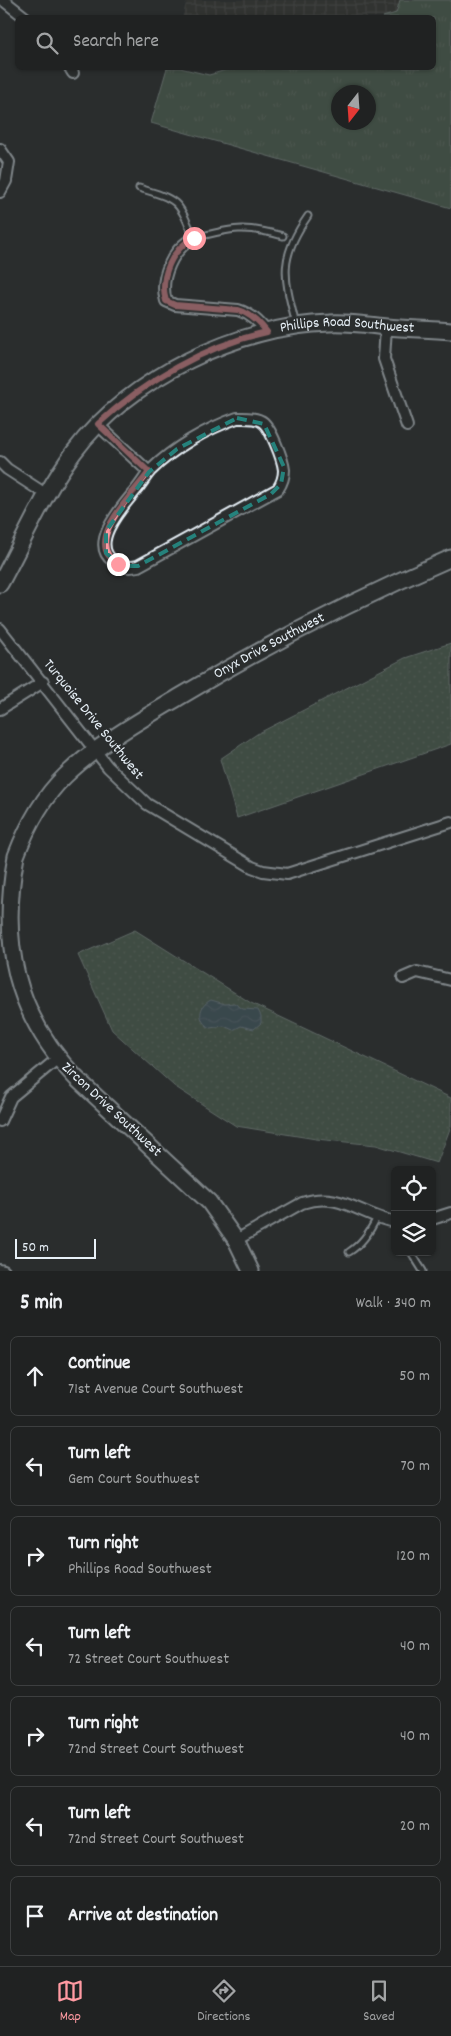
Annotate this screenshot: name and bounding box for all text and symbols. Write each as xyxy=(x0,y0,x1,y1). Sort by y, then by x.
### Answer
search box xyxy=(15,15,436,70)
icon: search xyxy=(33,29,61,57)
text: Search here xyxy=(73,29,159,56)
north arrow xyxy=(331,85,376,130)
route start xyxy=(183,227,206,250)
street label: Phillips Road Southwest xyxy=(278,312,415,340)
route end xyxy=(107,553,130,576)
street label: Onyx Drive Southwest xyxy=(210,607,329,685)
street label: Turquoise Drive Southwest xyxy=(37,655,149,785)
street label: Zircon Drive Southwest xyxy=(56,1057,167,1163)
map controls xyxy=(391,1166,436,1256)
button: locate xyxy=(391,1166,436,1211)
button: layers xyxy=(391,1211,436,1256)
scale bar xyxy=(15,1236,96,1259)
text: 50 m xyxy=(22,1238,49,1258)
text: 5 min xyxy=(20,1289,63,1319)
text: Walk · 340 m xyxy=(356,1292,431,1315)
text: Continue xyxy=(68,1351,130,1378)
icon: ahead xyxy=(21,1362,49,1390)
text: 50 m xyxy=(399,1365,430,1388)
text: 71st Avenue Court Southwest xyxy=(68,1378,243,1401)
text: Turn left xyxy=(68,1441,131,1468)
icon: left xyxy=(21,1452,49,1480)
text: 70 m xyxy=(400,1455,430,1478)
text: Gem Court Southwest xyxy=(68,1468,200,1491)
text: Turn right xyxy=(68,1531,139,1558)
icon: right xyxy=(21,1542,49,1570)
text: 120 m xyxy=(396,1545,430,1568)
text: Phillips Road Southwest xyxy=(68,1558,212,1581)
text: Turn left xyxy=(68,1621,131,1648)
icon: left xyxy=(21,1632,49,1660)
text: 40 m xyxy=(400,1635,430,1658)
text: 72 Street Court Southwest xyxy=(68,1648,229,1671)
text: Turn right xyxy=(68,1711,139,1738)
icon: right xyxy=(21,1722,49,1750)
text: 40 m xyxy=(400,1725,430,1748)
text: 72nd Street Court Southwest xyxy=(68,1738,244,1761)
text: Turn left xyxy=(68,1801,131,1828)
icon: left xyxy=(21,1812,49,1840)
text: 20 m xyxy=(400,1815,430,1838)
text: 72nd Street Court Southwest xyxy=(68,1828,244,1851)
icon: arrive xyxy=(21,1902,49,1930)
text: Arrive at destination xyxy=(68,1903,218,1930)
tab: Map xyxy=(56,1977,84,2027)
tab: Directions xyxy=(197,1977,250,2027)
tab: Saved xyxy=(363,1977,395,2027)

